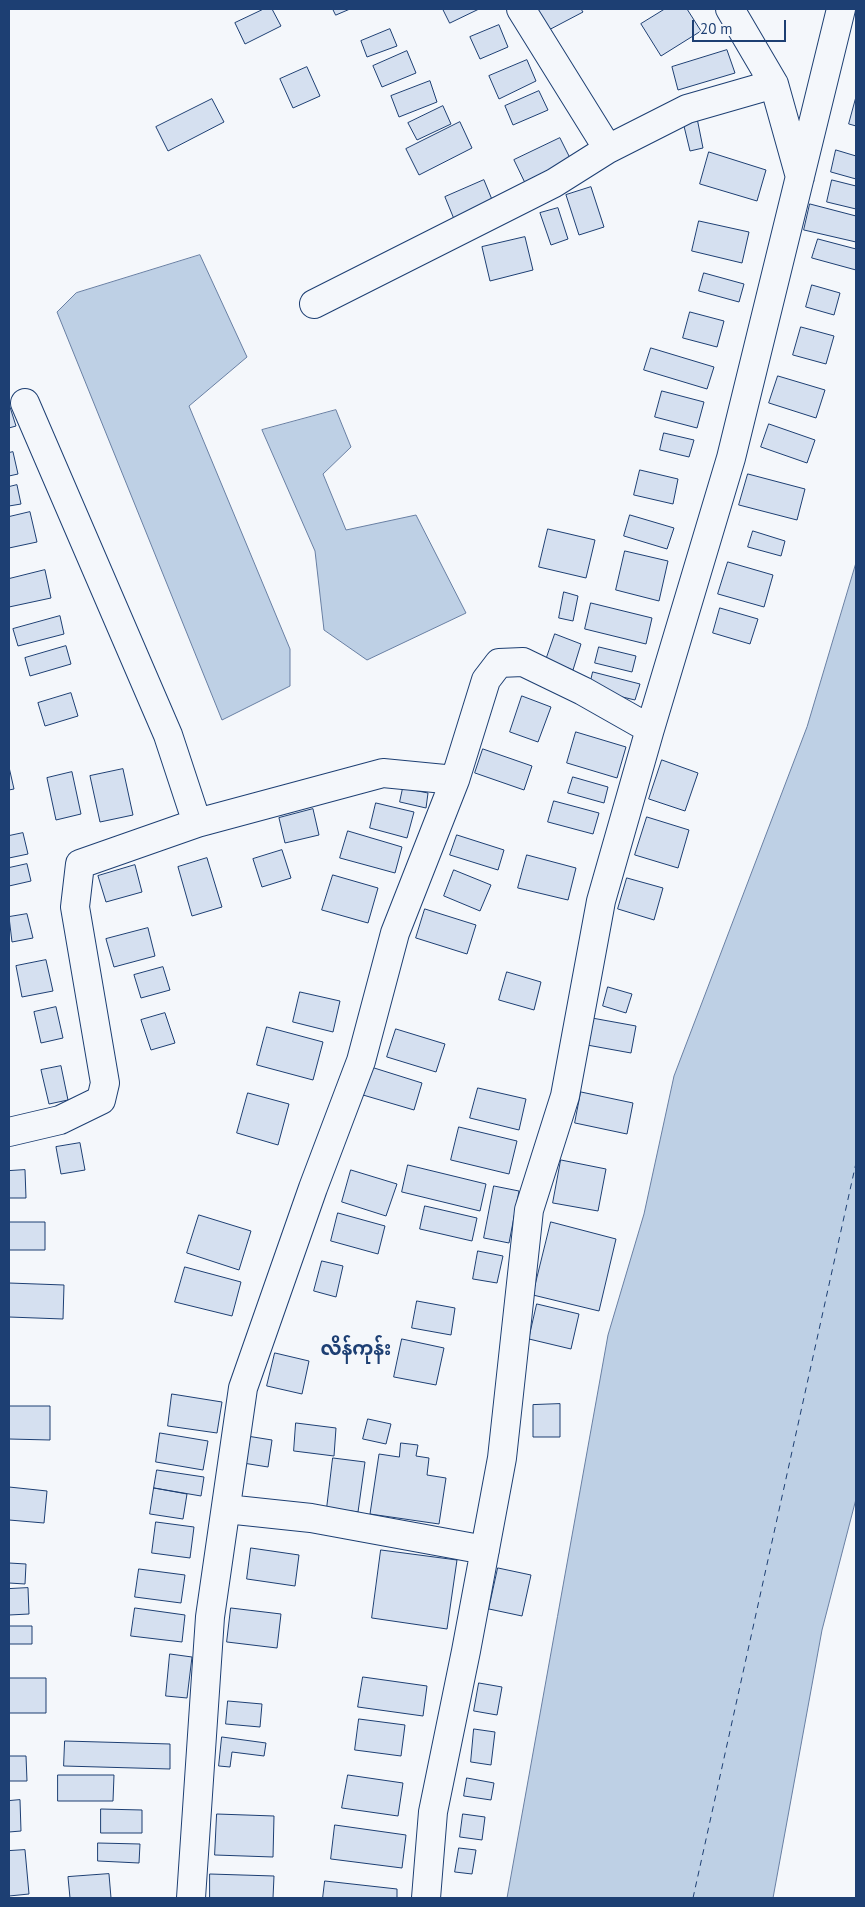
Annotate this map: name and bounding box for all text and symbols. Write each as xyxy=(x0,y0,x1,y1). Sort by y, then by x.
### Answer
scale bar xyxy=(695,10,789,42)
text: 20 m xyxy=(700,19,733,38)
district label: လိန်ကုန်း xyxy=(321,1339,391,1361)

